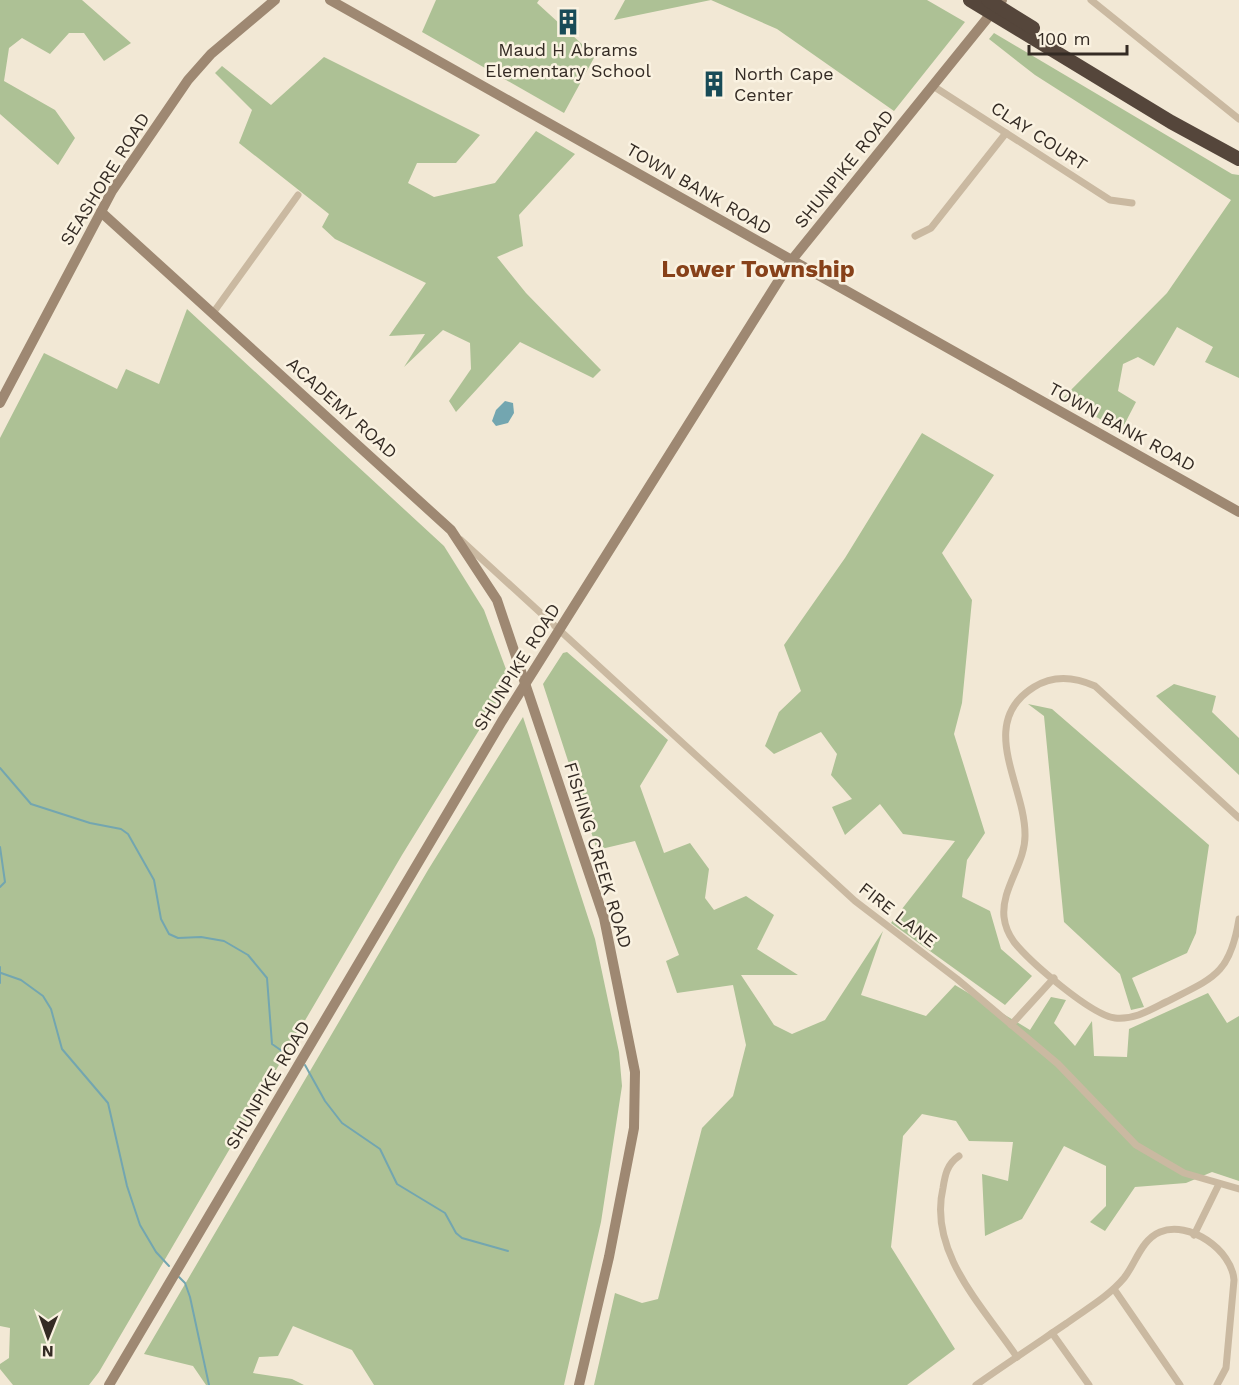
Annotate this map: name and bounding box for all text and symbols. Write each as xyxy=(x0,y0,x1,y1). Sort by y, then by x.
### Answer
building icon: Maud H Abrams Elementary School xyxy=(553,7,583,37)
scale bar xyxy=(1029,18,1126,56)
text: 100 m xyxy=(1038,28,1091,49)
place label: Maud H Abrams Elementary School xyxy=(485,39,651,81)
place label: North Cape Center xyxy=(734,63,834,105)
building icon: North Cape Center xyxy=(699,69,729,99)
street label: CLAY COURT xyxy=(987,97,1091,175)
street label: SHUNPIKE ROAD xyxy=(789,105,898,232)
street label: SEASHORE ROAD xyxy=(55,109,154,249)
street label: TOWN BANK ROAD xyxy=(623,138,776,239)
district label: Lower Township xyxy=(661,255,855,283)
street label: ACADEMY ROAD xyxy=(283,353,402,463)
street label: TOWN BANK ROAD xyxy=(1045,377,1199,476)
street label: SHUNPIKE ROAD xyxy=(469,599,564,734)
street label: FISHING CREEK ROAD xyxy=(560,759,637,950)
street label: FIRE LANE xyxy=(855,878,942,952)
street label: SHUNPIKE ROAD xyxy=(221,1017,314,1153)
north arrow xyxy=(18,1307,78,1367)
text: N xyxy=(42,1342,54,1361)

